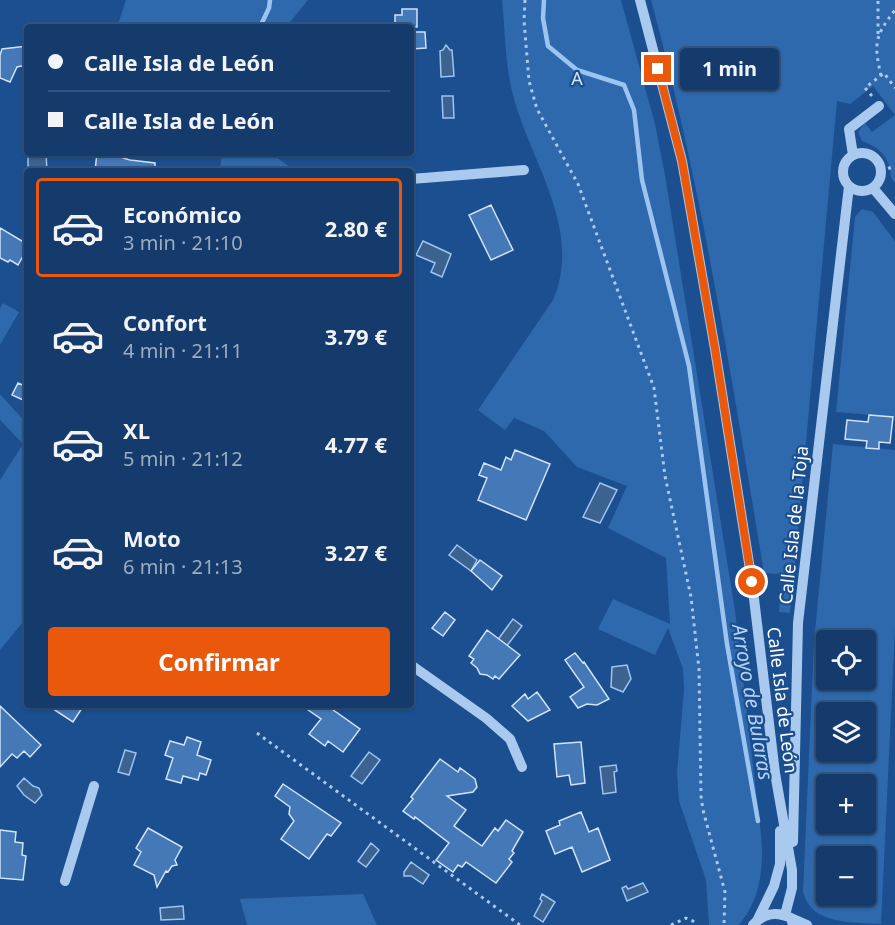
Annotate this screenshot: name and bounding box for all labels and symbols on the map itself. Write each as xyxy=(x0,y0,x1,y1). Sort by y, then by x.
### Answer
callout: 1 min xyxy=(679,48,778,90)
route end xyxy=(644,55,671,82)
park label: A xyxy=(571,66,583,90)
street label: Calle Isla de la Toja xyxy=(773,444,813,606)
route start xyxy=(738,568,765,595)
water label: Arroyo de Bularas xyxy=(726,620,780,782)
street label: Calle Isla de León xyxy=(762,625,804,775)

